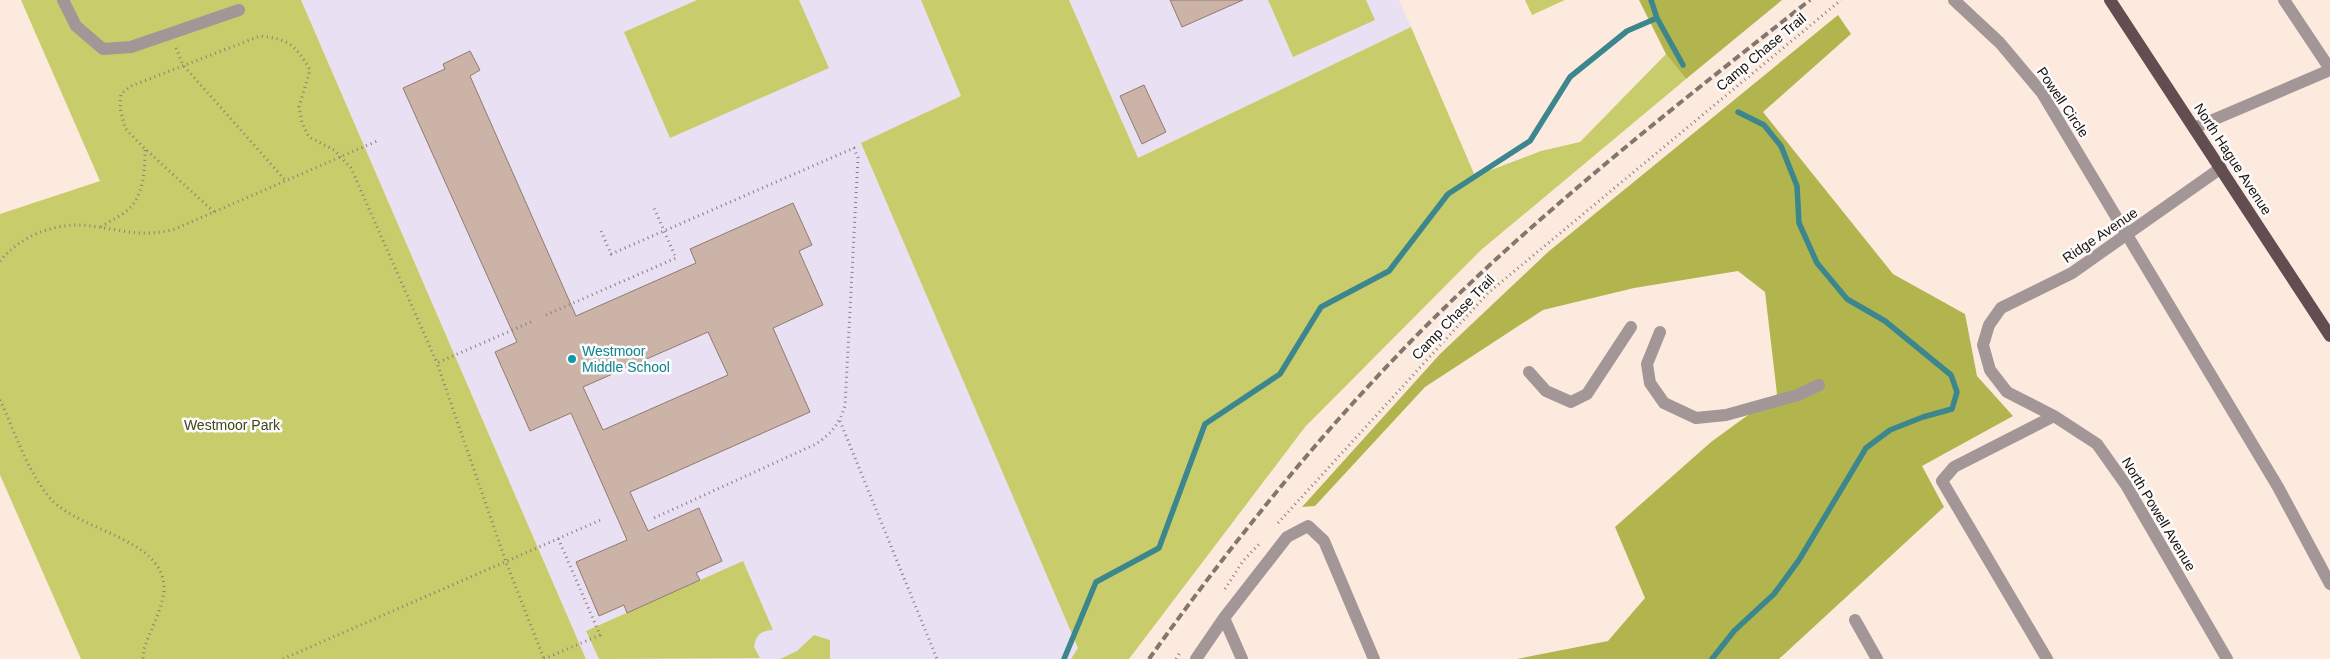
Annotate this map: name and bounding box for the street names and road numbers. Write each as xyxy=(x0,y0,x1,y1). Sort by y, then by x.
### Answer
street label: Camp Chase Trail xyxy=(1713,10,1809,94)
street label: Powell Circle xyxy=(2034,64,2092,140)
street label: North Hague Avenue xyxy=(2191,100,2275,218)
street label: Ridge Avenue xyxy=(2059,204,2141,266)
street label: Camp Chase Trail xyxy=(1408,271,1498,363)
street label: North Powell Avenue xyxy=(2119,454,2199,574)

